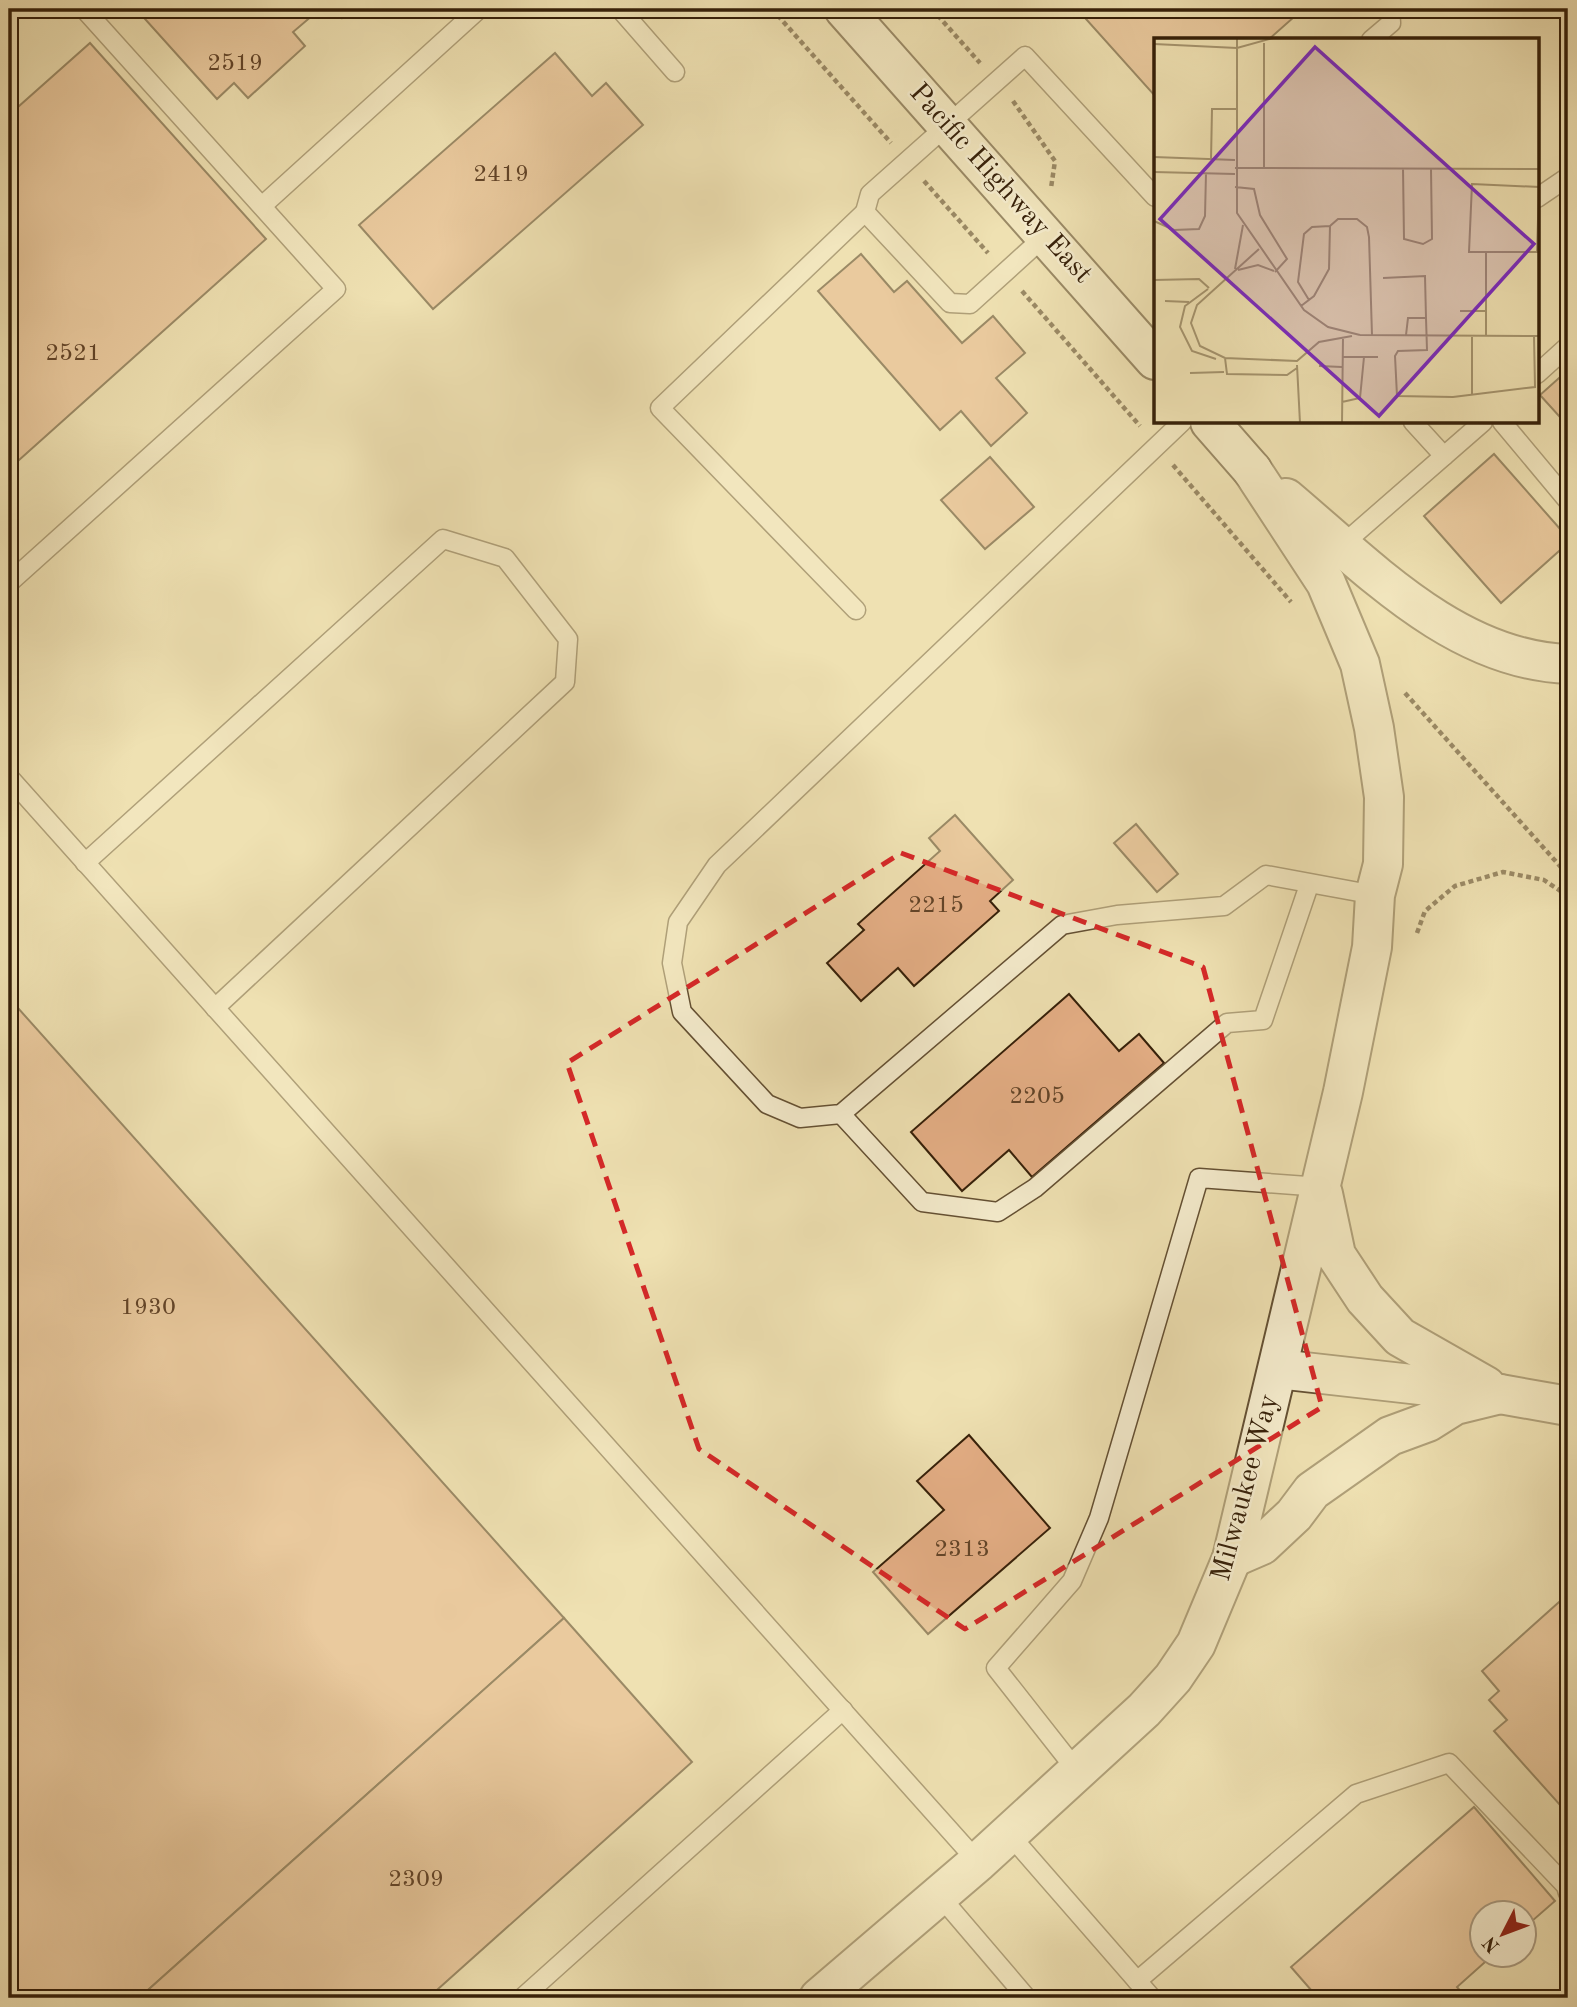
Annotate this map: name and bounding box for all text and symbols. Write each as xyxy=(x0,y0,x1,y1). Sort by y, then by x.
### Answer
inset map xyxy=(1154,38,1538,424)
house number: 2519 xyxy=(207,52,263,76)
street label: Pacific Highway East xyxy=(903,79,1097,289)
house number: 2419 xyxy=(473,163,529,187)
house number: 2521 xyxy=(45,342,101,366)
house number: 2215 xyxy=(908,894,964,918)
house number: 2205 xyxy=(1009,1085,1065,1109)
house number: 1930 xyxy=(120,1296,176,1320)
street label: Milwaukee Way xyxy=(1208,1391,1284,1584)
house number: 2313 xyxy=(934,1538,990,1562)
house number: 2309 xyxy=(388,1868,444,1892)
north arrow xyxy=(1468,1898,1538,1968)
text: N xyxy=(1480,1932,1504,1955)

